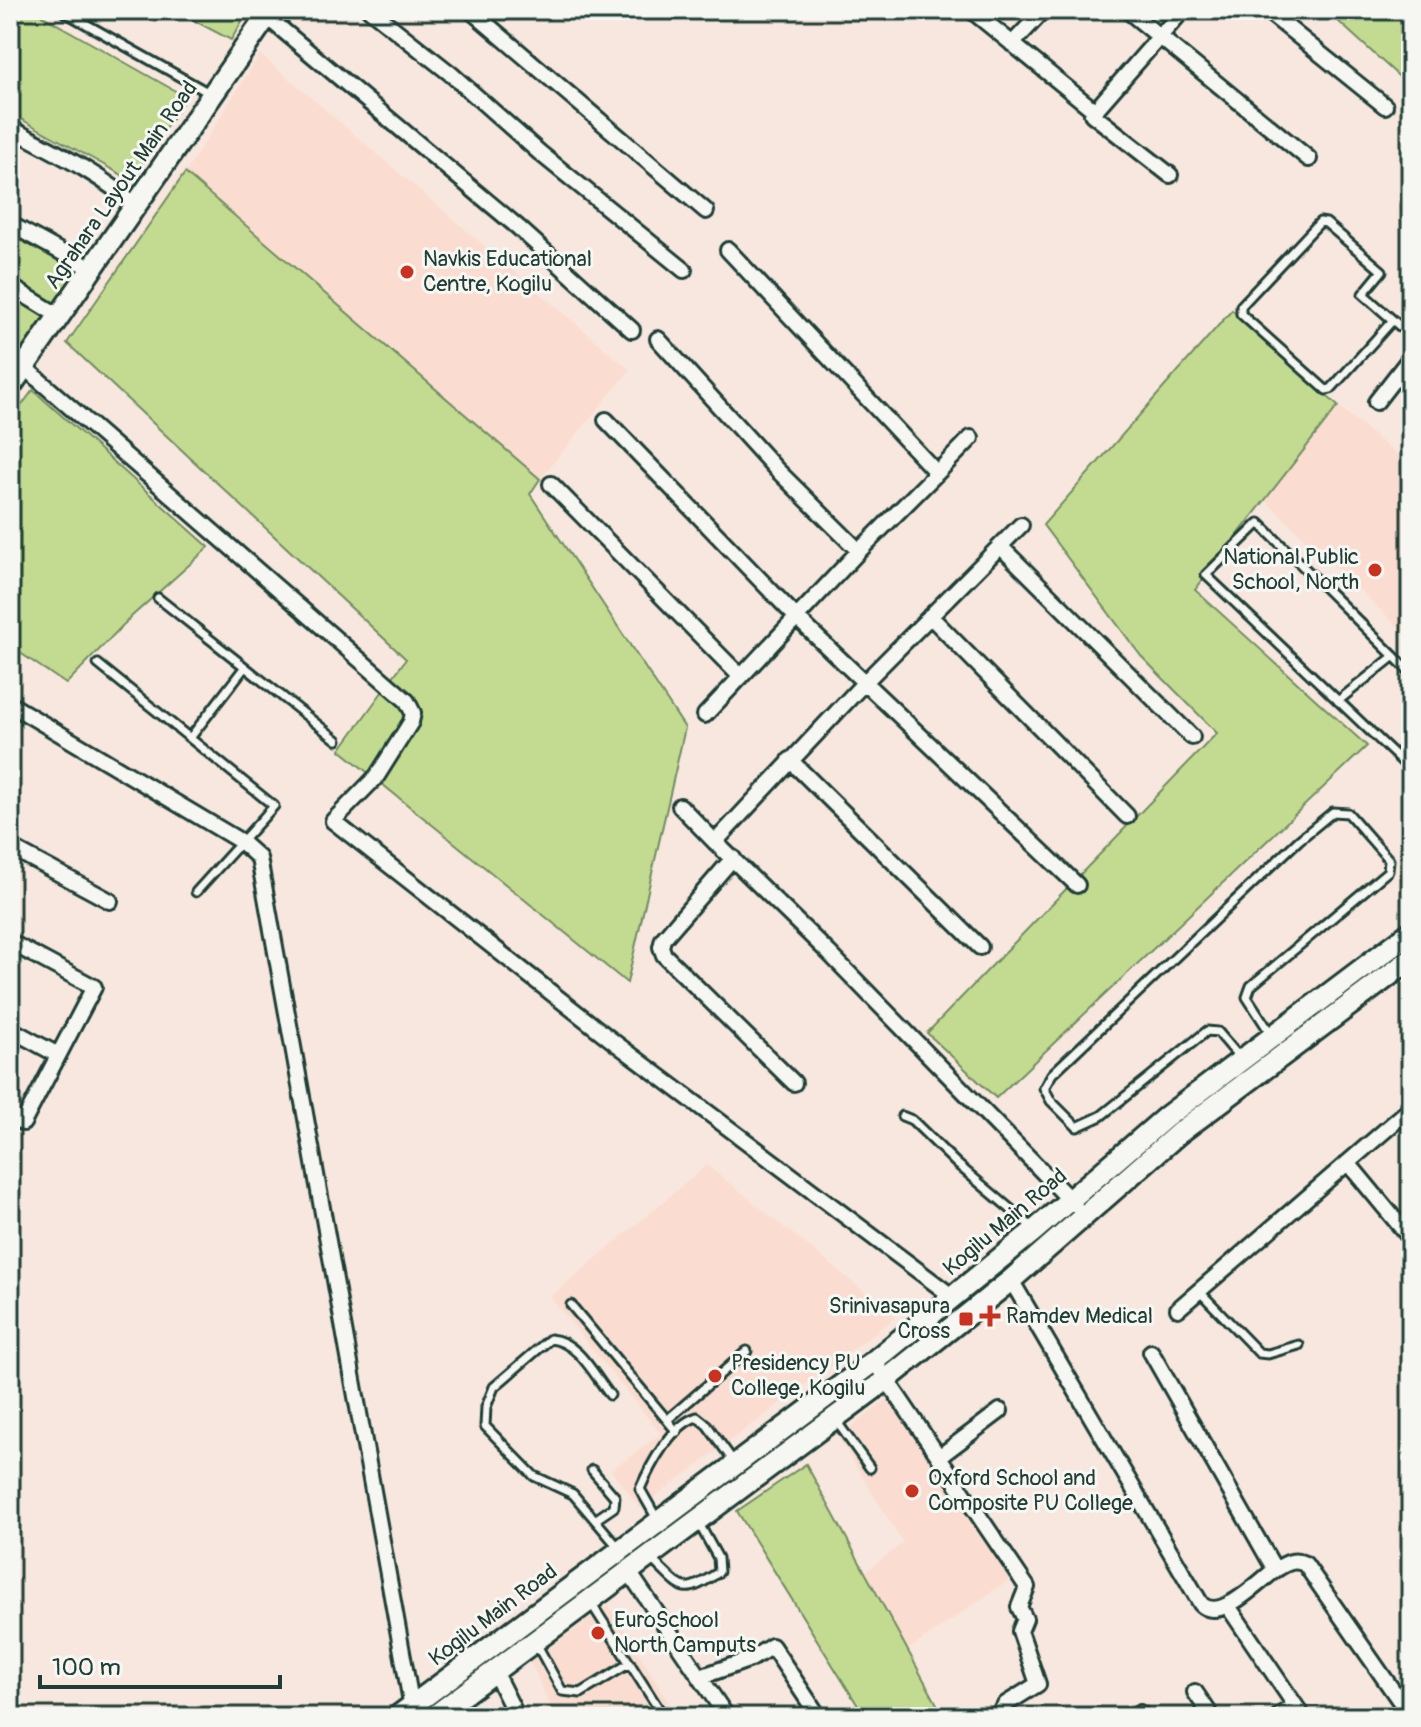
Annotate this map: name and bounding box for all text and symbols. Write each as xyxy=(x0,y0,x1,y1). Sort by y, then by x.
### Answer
street label: Agrahara Layout Main Road xyxy=(38,75,204,295)
place label: Navkis Educational Centre, Kogilu xyxy=(423,245,592,298)
marker: Navkis Educational Centre, Kogilu xyxy=(398,263,416,281)
place label: National Public School, North xyxy=(1223,543,1359,596)
marker: National Public School, North xyxy=(1366,561,1384,579)
street label: Kogilu Main Road xyxy=(937,1162,1073,1282)
place label: Srinivasapura Cross xyxy=(829,1292,950,1345)
place label: Ramdev Medical xyxy=(1006,1302,1153,1330)
marker: Ramdev Medical xyxy=(981,1307,999,1325)
marker: Srinivasapura Cross xyxy=(957,1310,975,1328)
place label: Presidency PU College, Kogilu xyxy=(731,1349,865,1402)
marker: Presidency PU College, Kogilu xyxy=(706,1367,724,1385)
place label: Oxford School and Composite PU College xyxy=(928,1464,1133,1517)
marker: Oxford School and Composite PU College xyxy=(903,1482,921,1500)
street label: Kogilu Main Road xyxy=(423,1558,563,1672)
place label: EuroSchool North Camputs xyxy=(614,1606,756,1659)
marker: EuroSchool North Camputs xyxy=(589,1624,607,1642)
scale bar xyxy=(40,1639,280,1689)
text: 100 m xyxy=(52,1653,121,1682)

